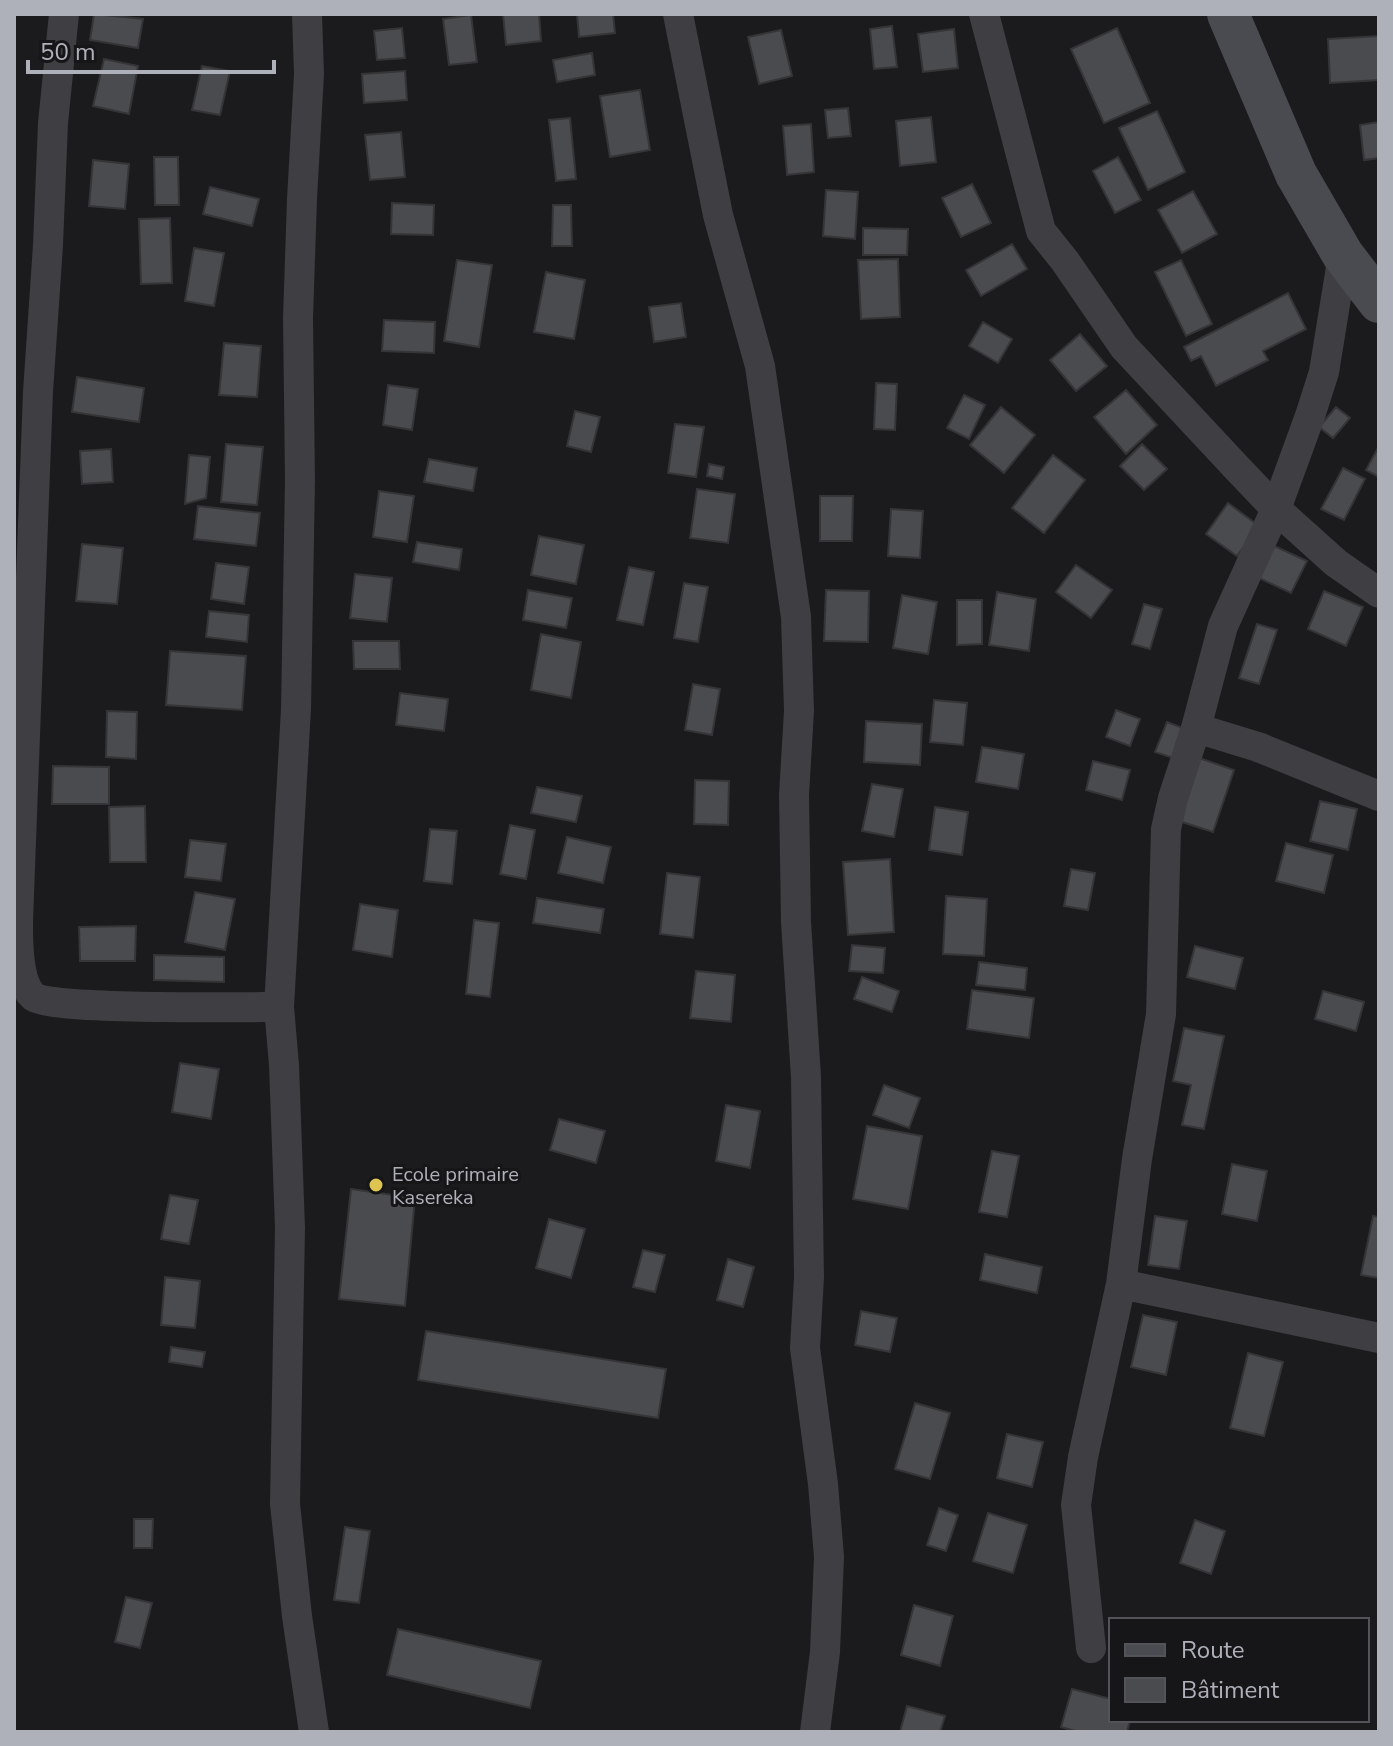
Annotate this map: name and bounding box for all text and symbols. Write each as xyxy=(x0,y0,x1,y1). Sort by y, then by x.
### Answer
scale bar xyxy=(28,24,274,74)
text: 50 m xyxy=(40,36,96,68)
place label: Ecole primaire Kasereka xyxy=(392,1161,519,1211)
marker: Ecole primaire Kasereka xyxy=(367,1176,385,1194)
legend xyxy=(1109,1618,1369,1722)
text: Route xyxy=(1181,1634,1245,1666)
text: Bâtiment xyxy=(1181,1674,1280,1706)

